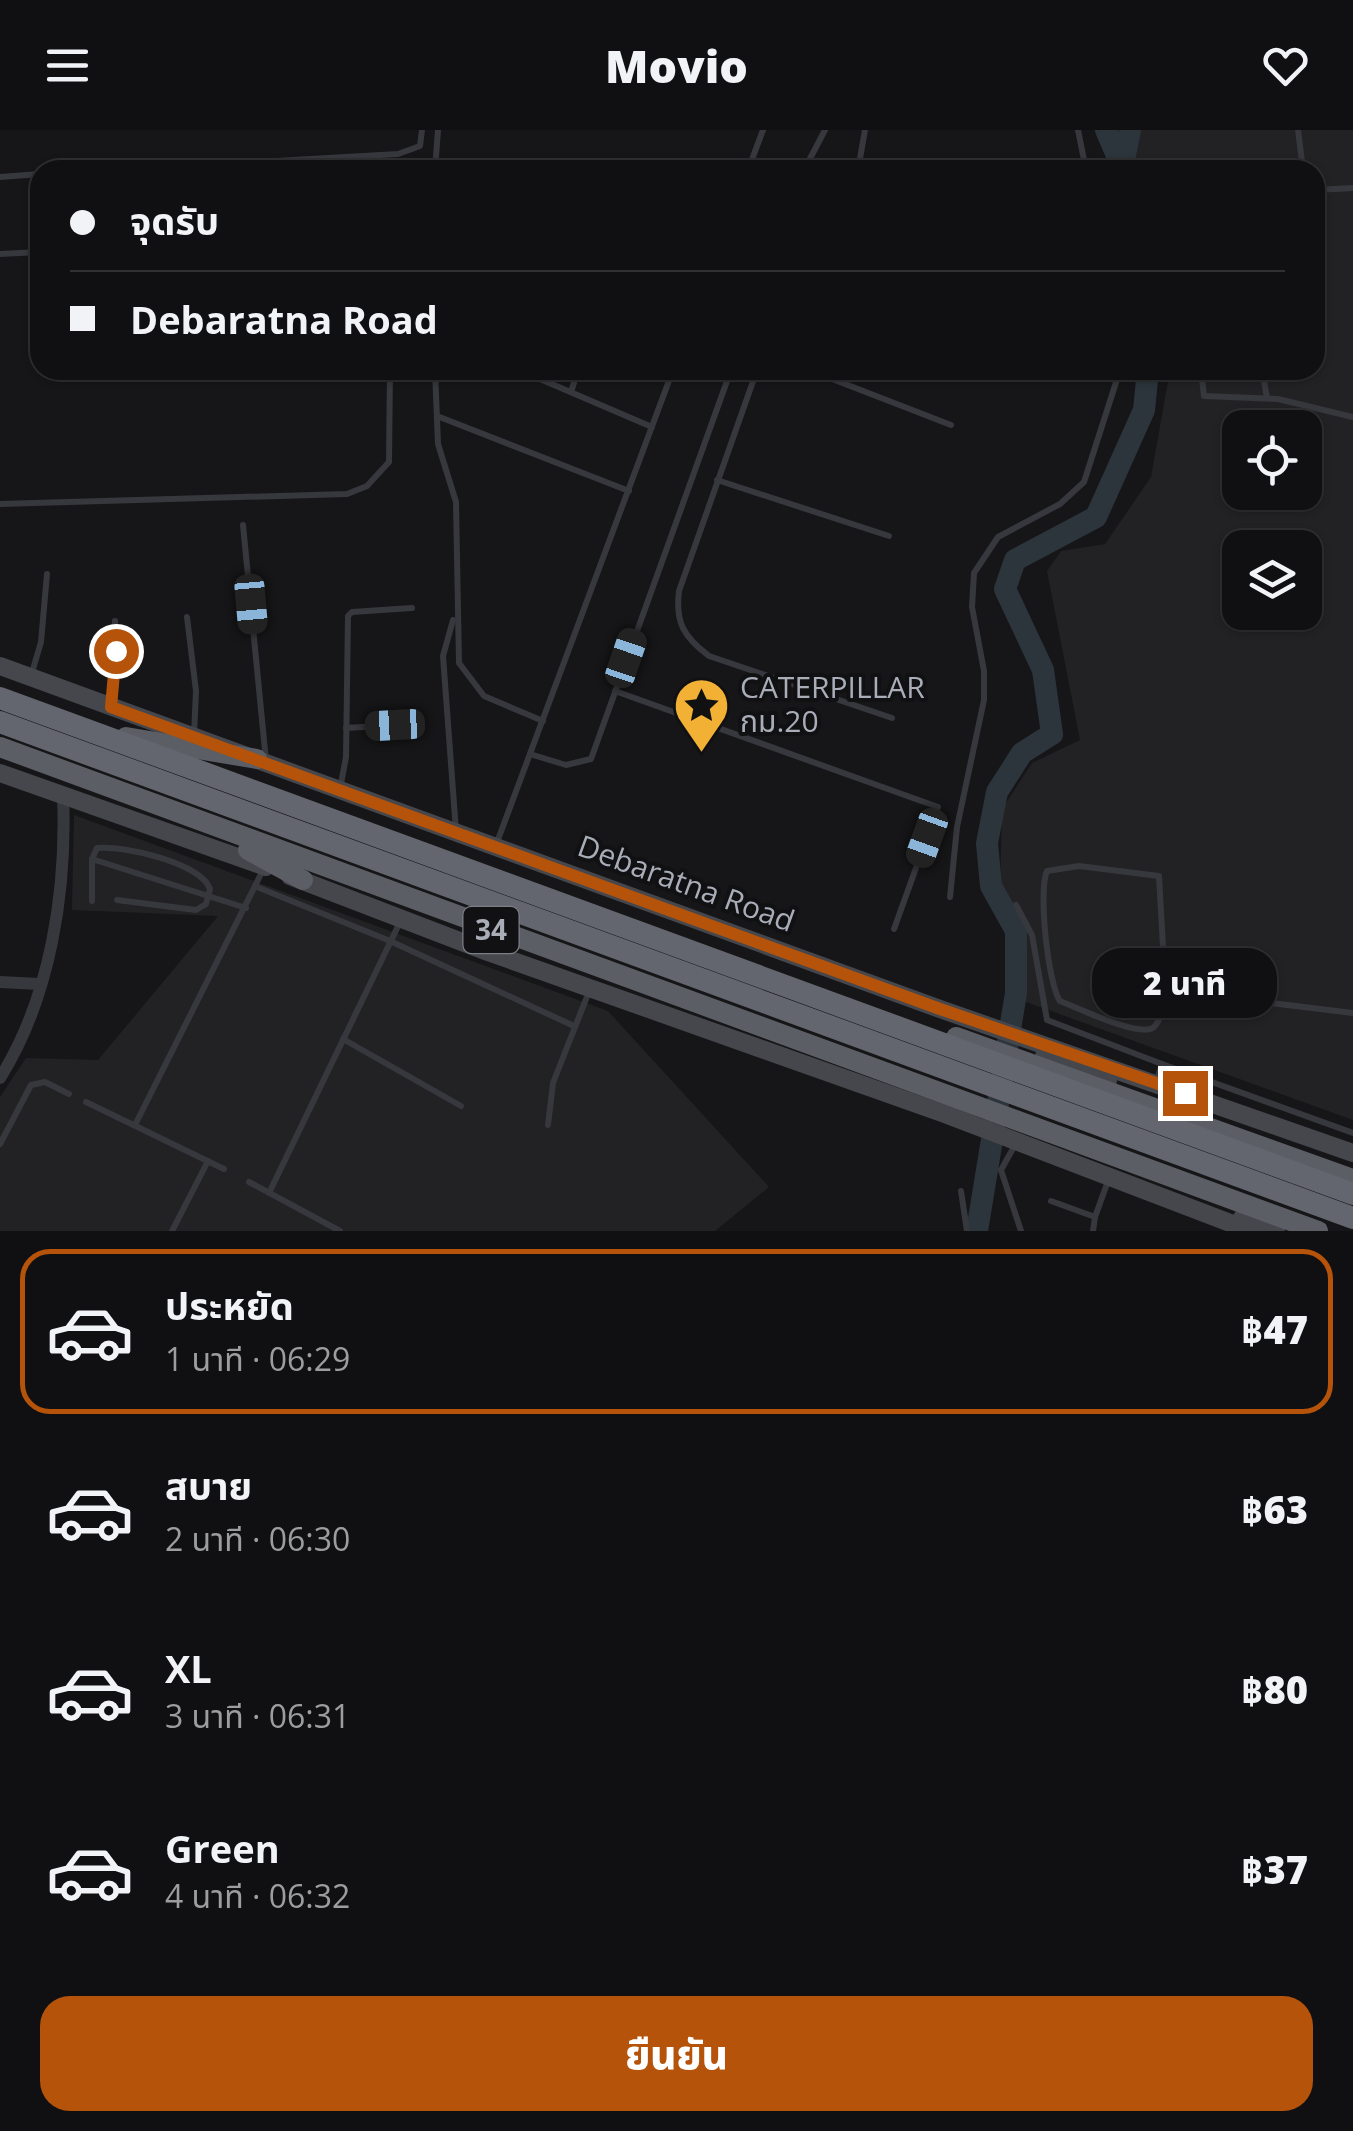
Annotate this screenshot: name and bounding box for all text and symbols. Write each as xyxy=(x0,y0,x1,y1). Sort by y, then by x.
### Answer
text: Movio xyxy=(605,35,748,96)
icon: menu xyxy=(40,38,95,93)
icon: heart xyxy=(1258,38,1313,93)
text: จุดรับ xyxy=(130,194,219,246)
text: Debaratna Road xyxy=(130,293,438,345)
map controls xyxy=(1222,410,1322,630)
button: locate xyxy=(1222,410,1322,510)
button: layers xyxy=(1222,530,1322,630)
car xyxy=(233,573,269,635)
car xyxy=(602,625,650,691)
route start xyxy=(94,629,139,674)
place label: CATERPILLAR กม.20 xyxy=(740,666,925,741)
place icon: CATERPILLAR กม.20 xyxy=(671,675,731,754)
car xyxy=(364,708,426,742)
car xyxy=(903,805,951,871)
street label: Debaratna Road xyxy=(573,824,801,941)
road number: 34 xyxy=(464,907,518,953)
callout: 2 นาที xyxy=(1092,948,1278,1018)
text: 2 นาที xyxy=(1143,961,1226,1004)
route end xyxy=(1163,1071,1208,1116)
text: ประหยัด xyxy=(165,1279,294,1331)
icon: car xyxy=(45,1287,135,1377)
text: ฿47 xyxy=(1241,1303,1308,1355)
text: 1 นาที · 06:29 xyxy=(165,1337,350,1380)
text: สบาย xyxy=(165,1459,252,1511)
icon: car xyxy=(45,1467,135,1557)
text: ฿63 xyxy=(1241,1483,1308,1535)
text: 2 นาที · 06:30 xyxy=(165,1517,350,1560)
text: XL xyxy=(165,1642,212,1694)
icon: car xyxy=(45,1647,135,1737)
text: ฿80 xyxy=(1241,1663,1308,1715)
text: 3 นาที · 06:31 xyxy=(165,1694,350,1737)
text: Green xyxy=(165,1822,280,1874)
icon: car xyxy=(45,1827,135,1917)
text: ฿37 xyxy=(1241,1843,1308,1895)
text: 4 นาที · 06:32 xyxy=(165,1874,350,1917)
button: ยืนยัน xyxy=(40,1996,1313,2111)

